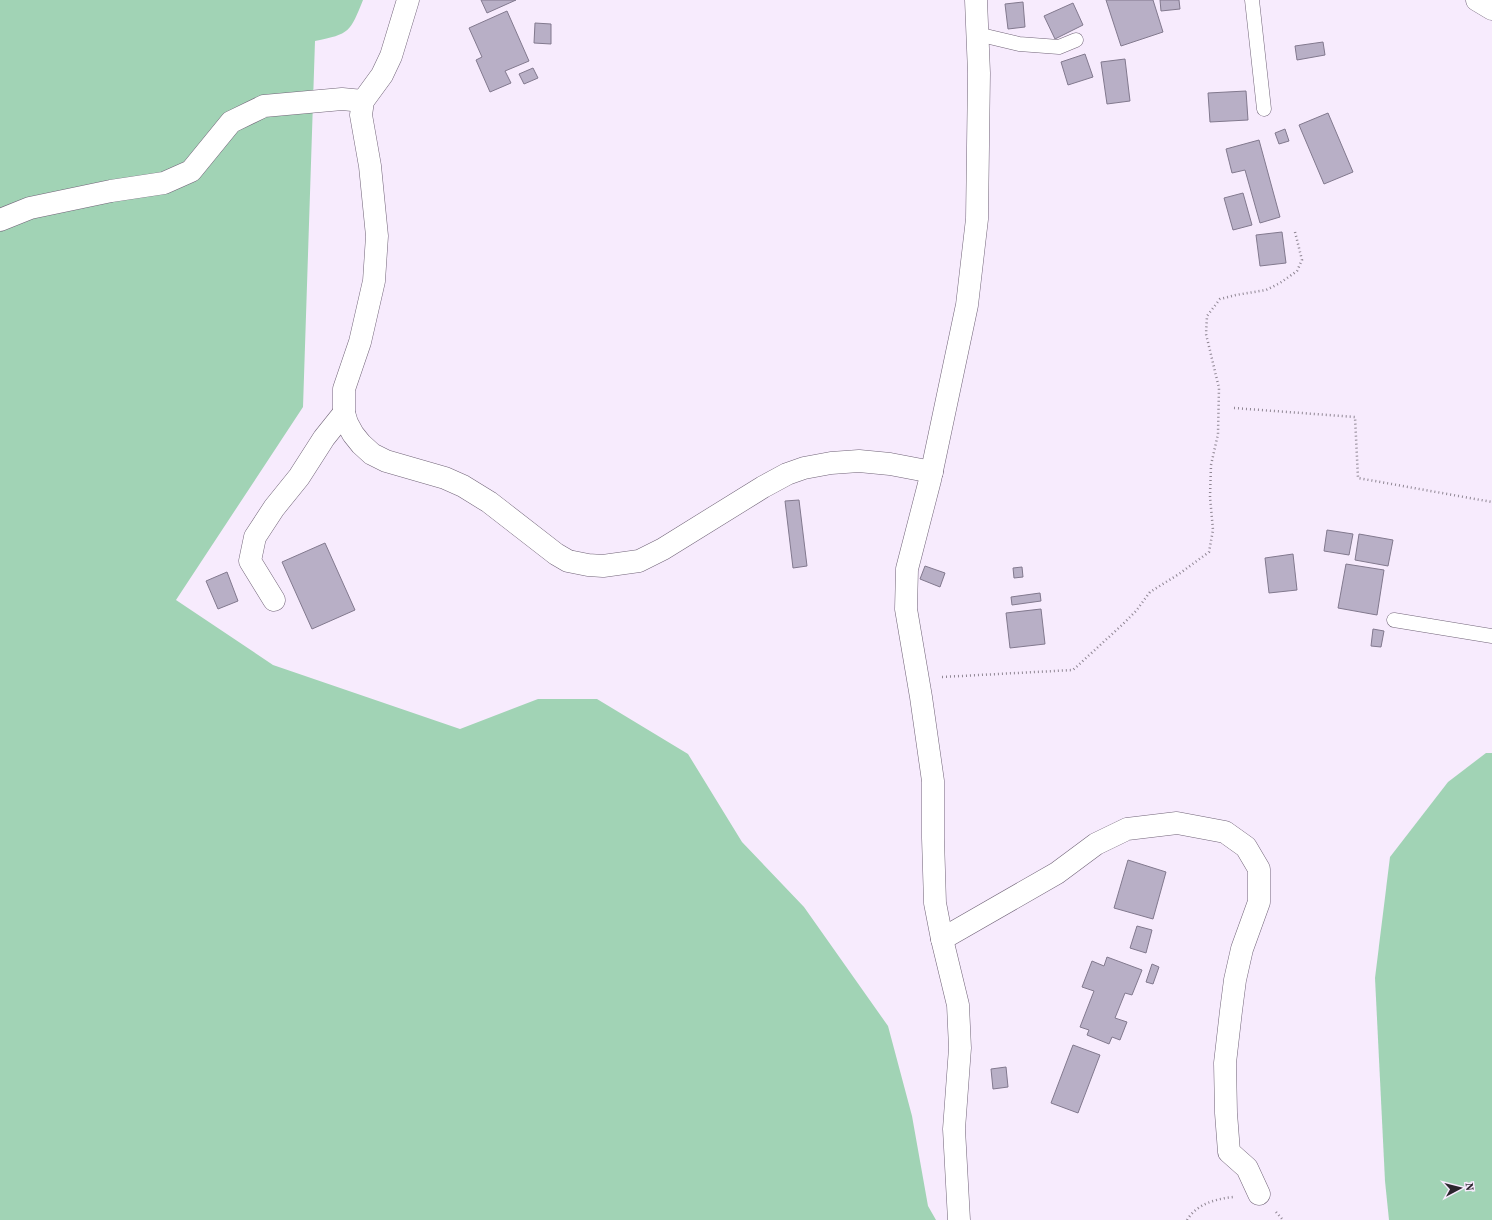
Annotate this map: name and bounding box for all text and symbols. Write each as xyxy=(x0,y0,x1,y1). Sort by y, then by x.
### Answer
north arrow xyxy=(1440,1168,1480,1208)
text: N xyxy=(1461,1182,1477,1192)

